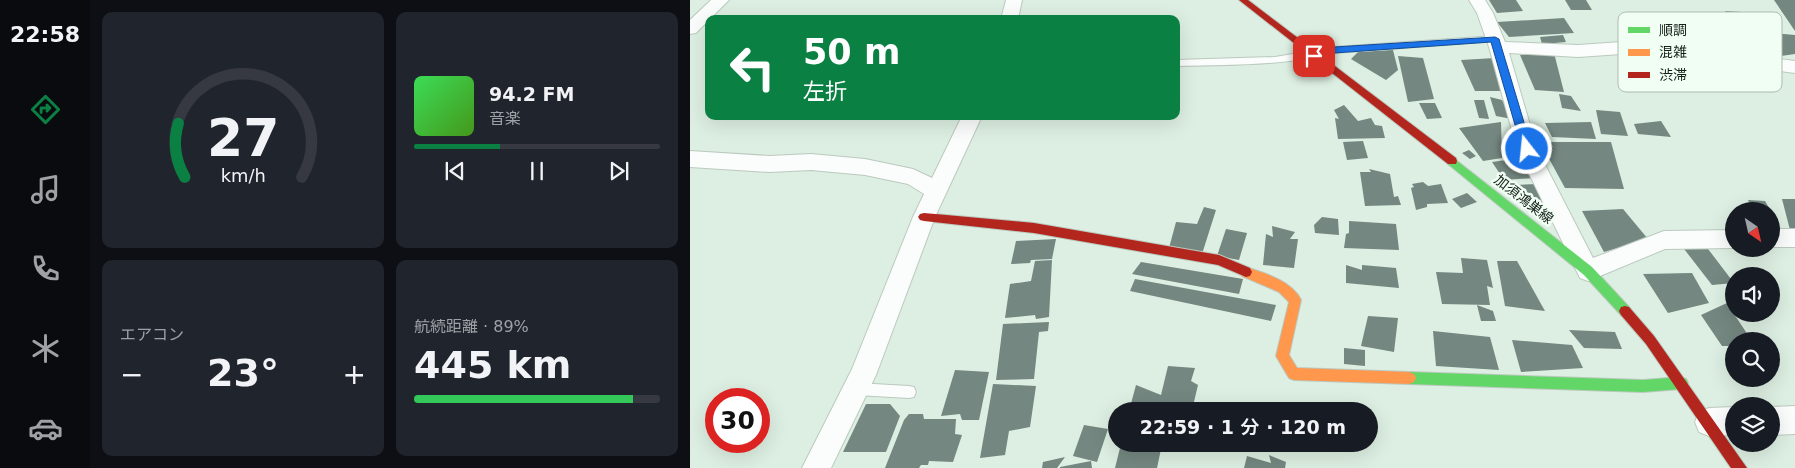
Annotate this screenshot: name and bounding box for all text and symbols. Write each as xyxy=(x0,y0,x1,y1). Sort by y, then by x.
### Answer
legend xyxy=(1618,12,1782,92)
text: 22:58 xyxy=(10,22,80,47)
text: 順調 xyxy=(1659,22,1687,38)
text: 50 m xyxy=(803,32,900,72)
icon: left xyxy=(720,35,785,100)
pin xyxy=(1293,35,1335,77)
icon: arrive xyxy=(1300,42,1328,70)
text: 混雑 xyxy=(1659,44,1687,60)
text: 渋滞 xyxy=(1659,67,1687,83)
text: 左折 xyxy=(803,79,847,104)
text: 94.2 FM xyxy=(489,83,574,105)
icon: directions xyxy=(28,92,63,127)
text: 27 xyxy=(207,108,279,168)
text: 音楽 xyxy=(489,109,521,128)
position arrow xyxy=(1500,122,1552,174)
icon: previous xyxy=(441,157,469,185)
icon: pause xyxy=(523,157,551,185)
icon: next xyxy=(605,157,633,185)
text: km/h xyxy=(220,165,266,186)
street label: 加須鴻巣線 xyxy=(1491,171,1557,227)
icon: music xyxy=(28,172,63,207)
north arrow xyxy=(1725,202,1780,258)
map controls xyxy=(1725,202,1780,452)
icon: phone xyxy=(28,251,63,286)
button: sound xyxy=(1725,267,1780,322)
text: 航続距離 · 89% xyxy=(414,317,529,336)
text: エアコン xyxy=(120,325,184,344)
icon: climate xyxy=(28,331,63,366)
button: search xyxy=(1725,332,1780,387)
text: 445 km xyxy=(414,343,571,387)
text: 23° xyxy=(207,351,279,395)
text: − xyxy=(120,358,143,391)
text: + xyxy=(343,358,366,391)
speed limit sign: 30 xyxy=(705,388,770,453)
button: layers xyxy=(1725,397,1780,452)
icon: car xyxy=(28,411,63,446)
text: 22:59 · 1 分 · 120 m xyxy=(1140,416,1346,438)

